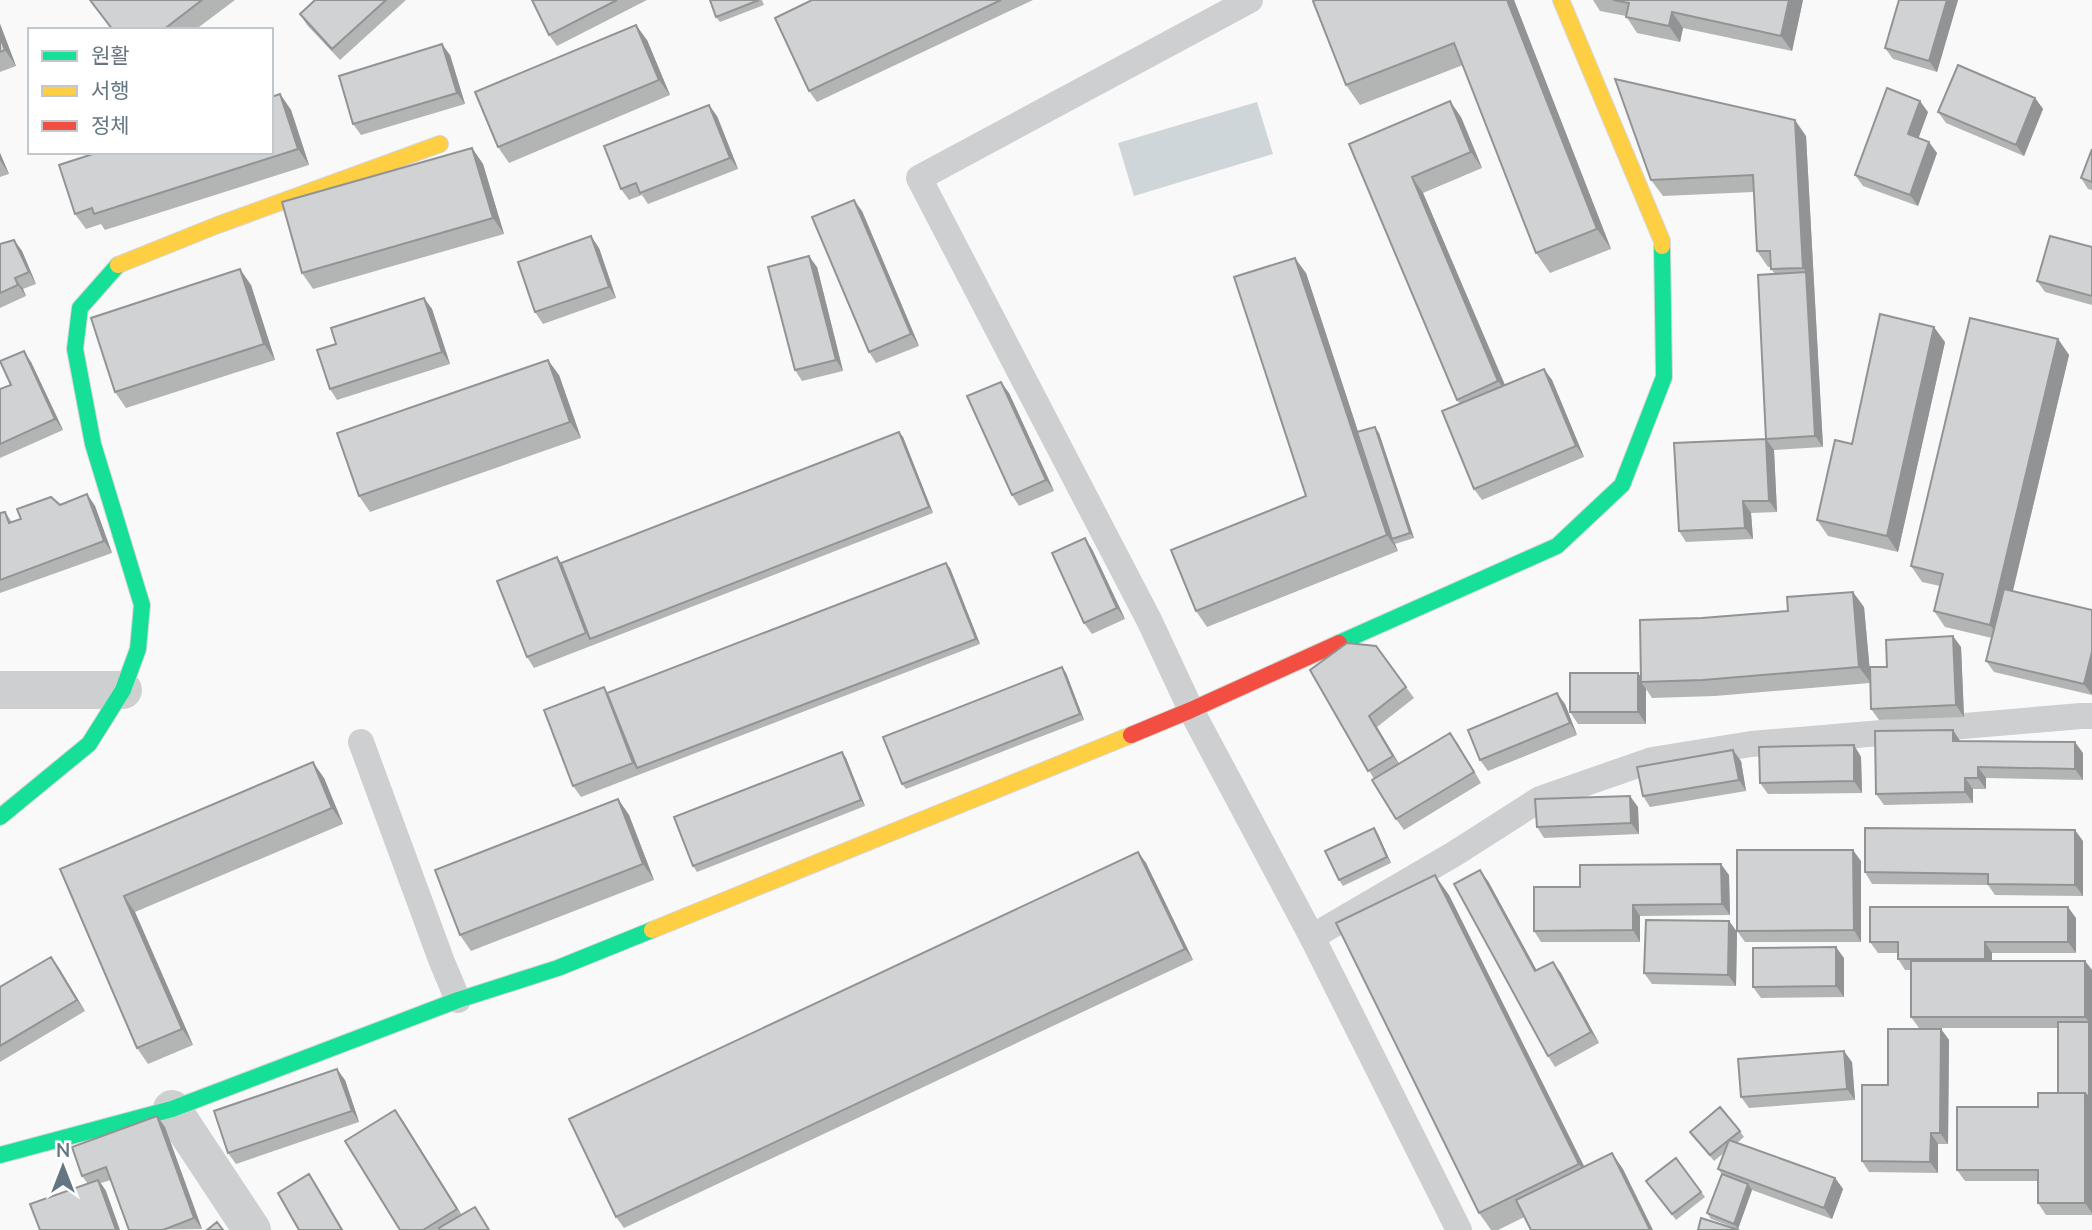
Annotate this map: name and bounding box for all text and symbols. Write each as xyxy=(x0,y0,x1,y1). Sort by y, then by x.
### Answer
legend xyxy=(28,28,273,154)
text: 원활 xyxy=(91,42,130,70)
text: 서행 xyxy=(91,77,130,105)
text: 정체 xyxy=(91,112,130,140)
north arrow xyxy=(28,1132,98,1202)
text: N xyxy=(56,1138,70,1164)

